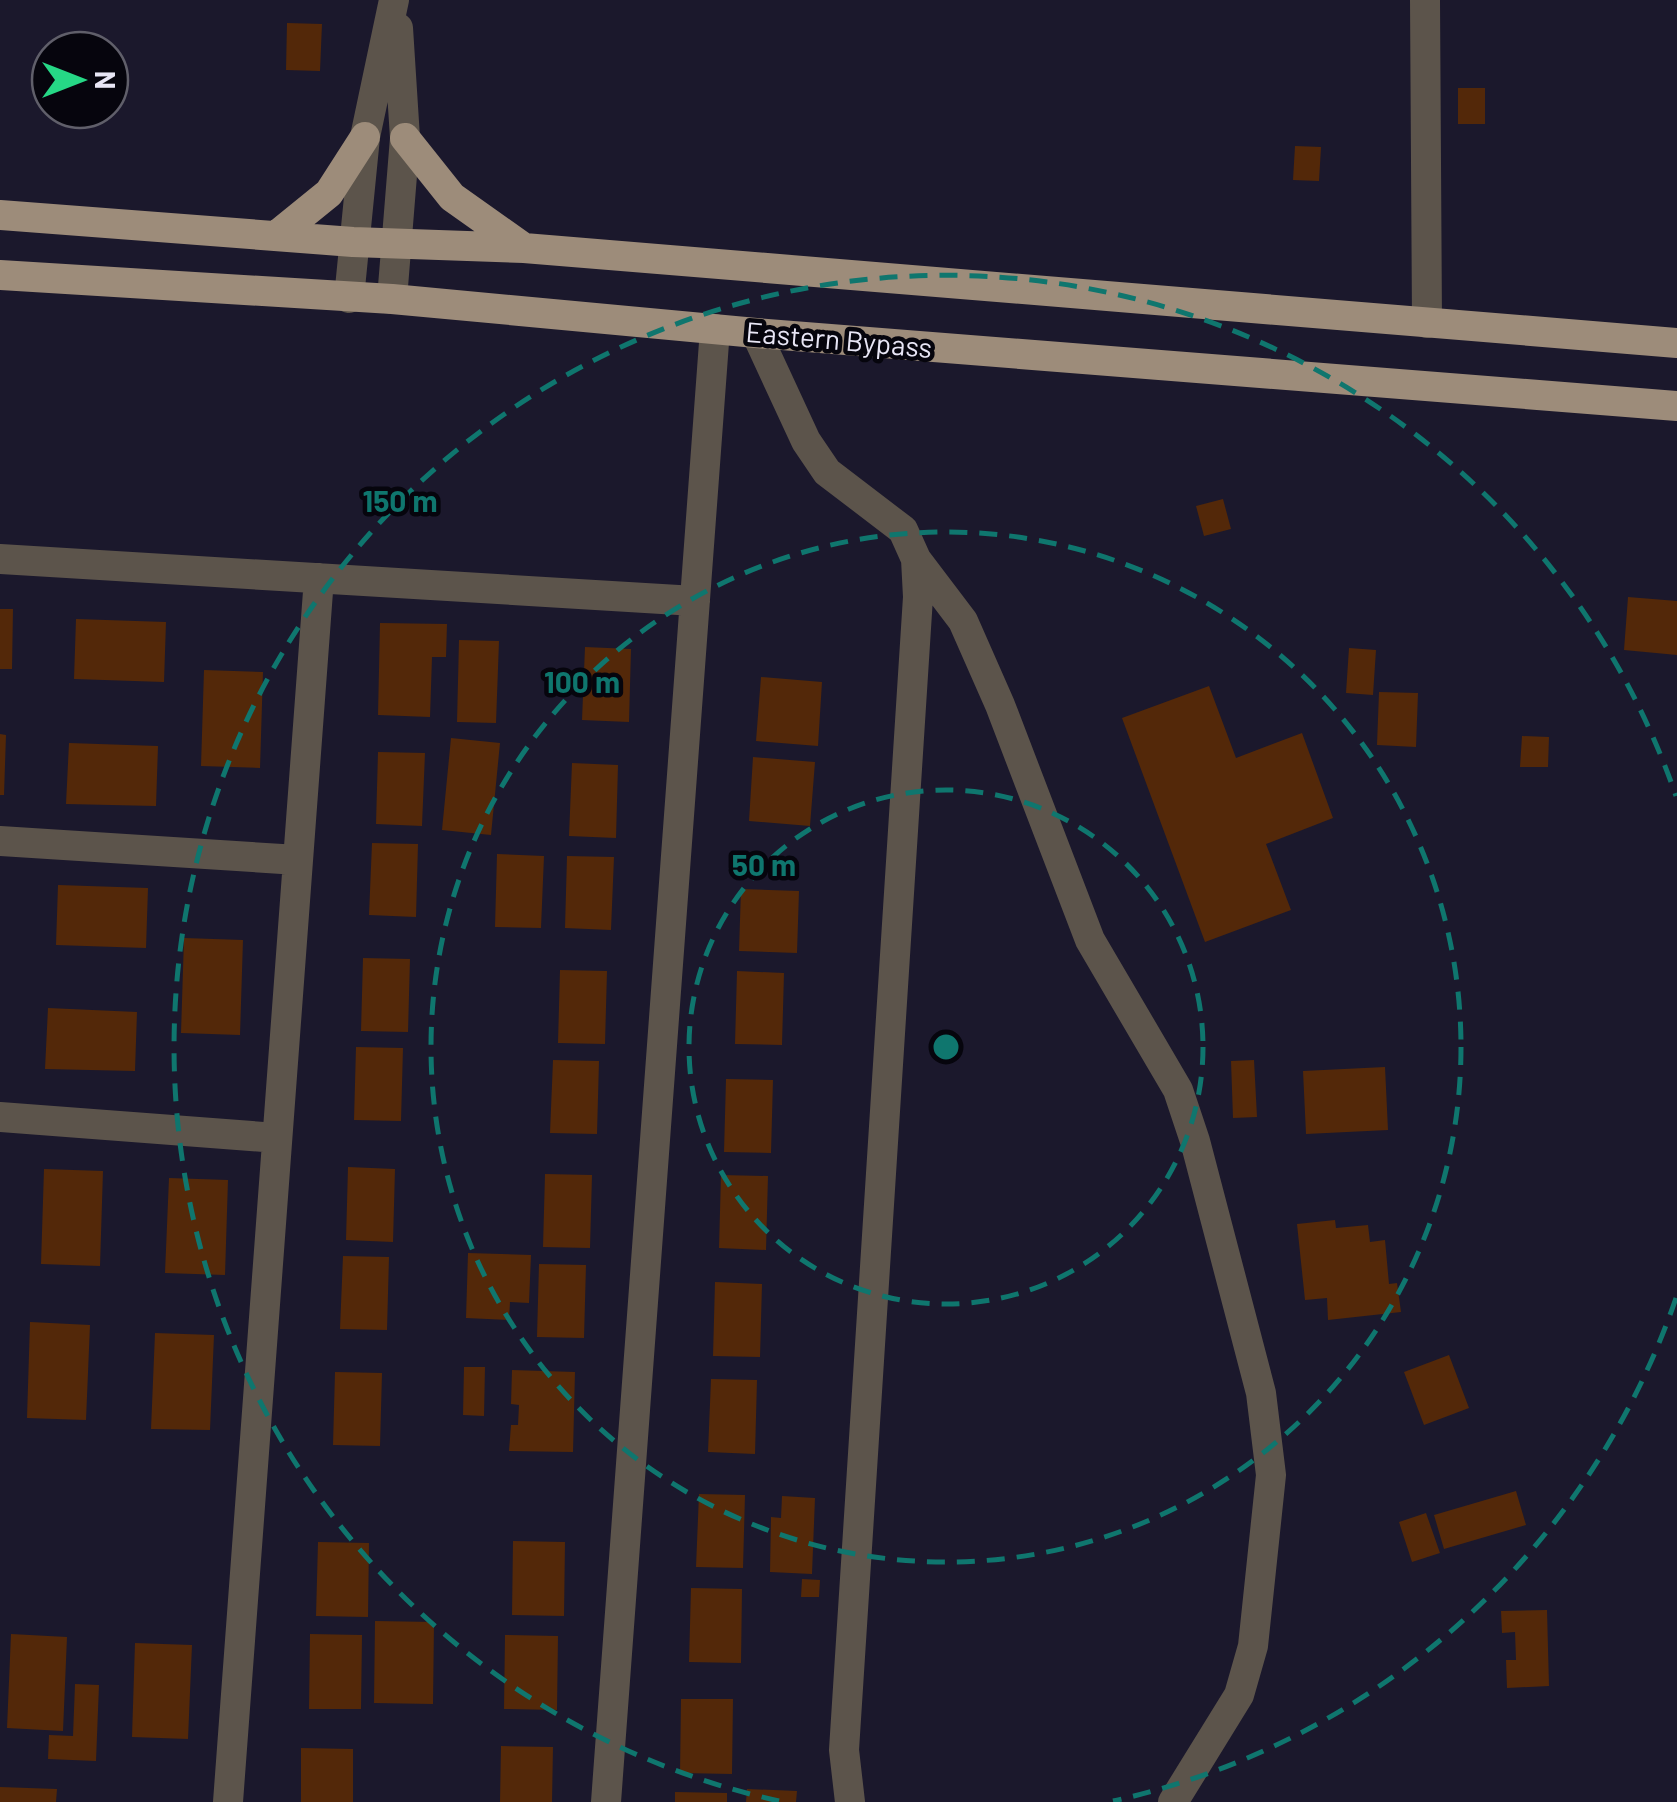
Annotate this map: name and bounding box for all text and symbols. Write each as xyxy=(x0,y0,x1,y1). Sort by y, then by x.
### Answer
north arrow xyxy=(30,30,130,130)
text: N xyxy=(89,71,123,89)
street label: Eastern Bypass xyxy=(744,314,934,364)
text: 150 m xyxy=(363,482,437,518)
text: 100 m xyxy=(544,663,620,699)
text: 50 m xyxy=(732,846,796,882)
centre of rings xyxy=(928,1029,964,1065)

